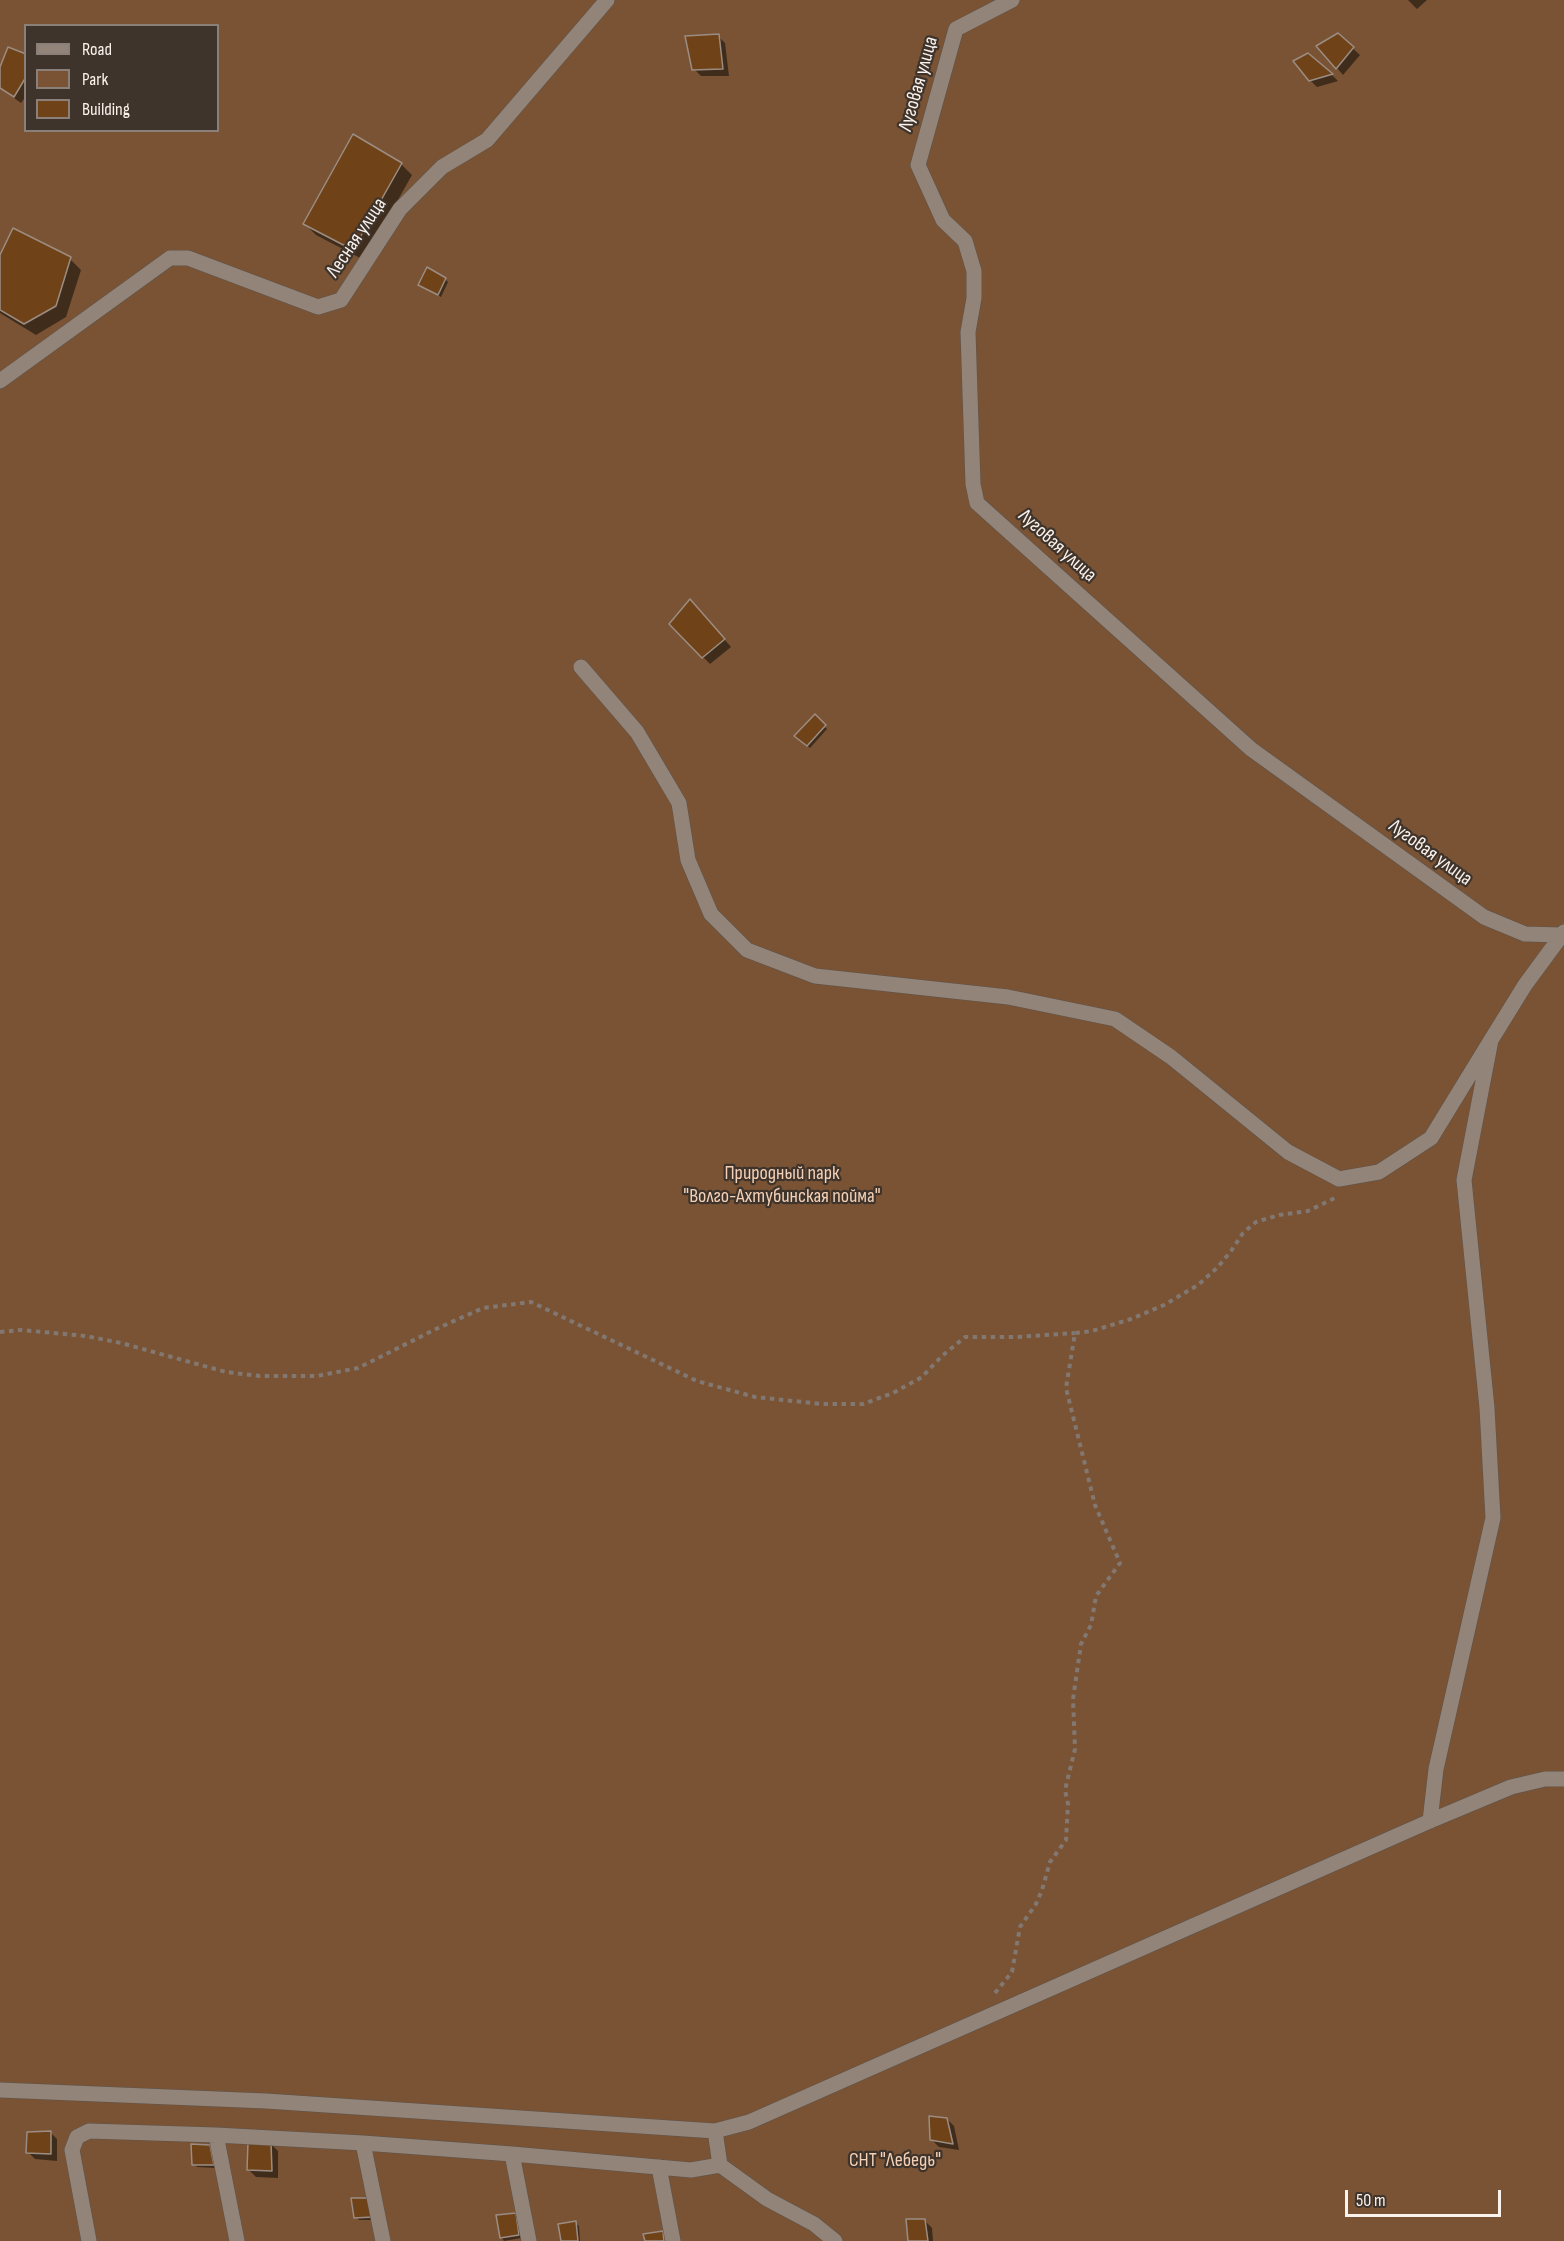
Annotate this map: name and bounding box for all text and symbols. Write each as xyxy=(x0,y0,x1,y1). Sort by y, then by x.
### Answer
legend xyxy=(24,24,219,132)
street label: Луговая улица xyxy=(894,34,944,134)
text: Road xyxy=(82,39,112,60)
text: Park xyxy=(82,69,108,90)
text: Building xyxy=(82,99,130,120)
street label: Лесная улица xyxy=(322,194,392,282)
street label: Луговая улица xyxy=(1013,505,1101,587)
street label: Луговая улица xyxy=(1384,815,1476,891)
park label: Природный парк "Волго-Ахтубинская пойма" xyxy=(683,1162,881,1209)
park label: СНТ "Лебедь" xyxy=(849,2149,941,2173)
scale bar xyxy=(1348,2178,1504,2216)
text: 50 m xyxy=(1356,2190,1386,2211)

